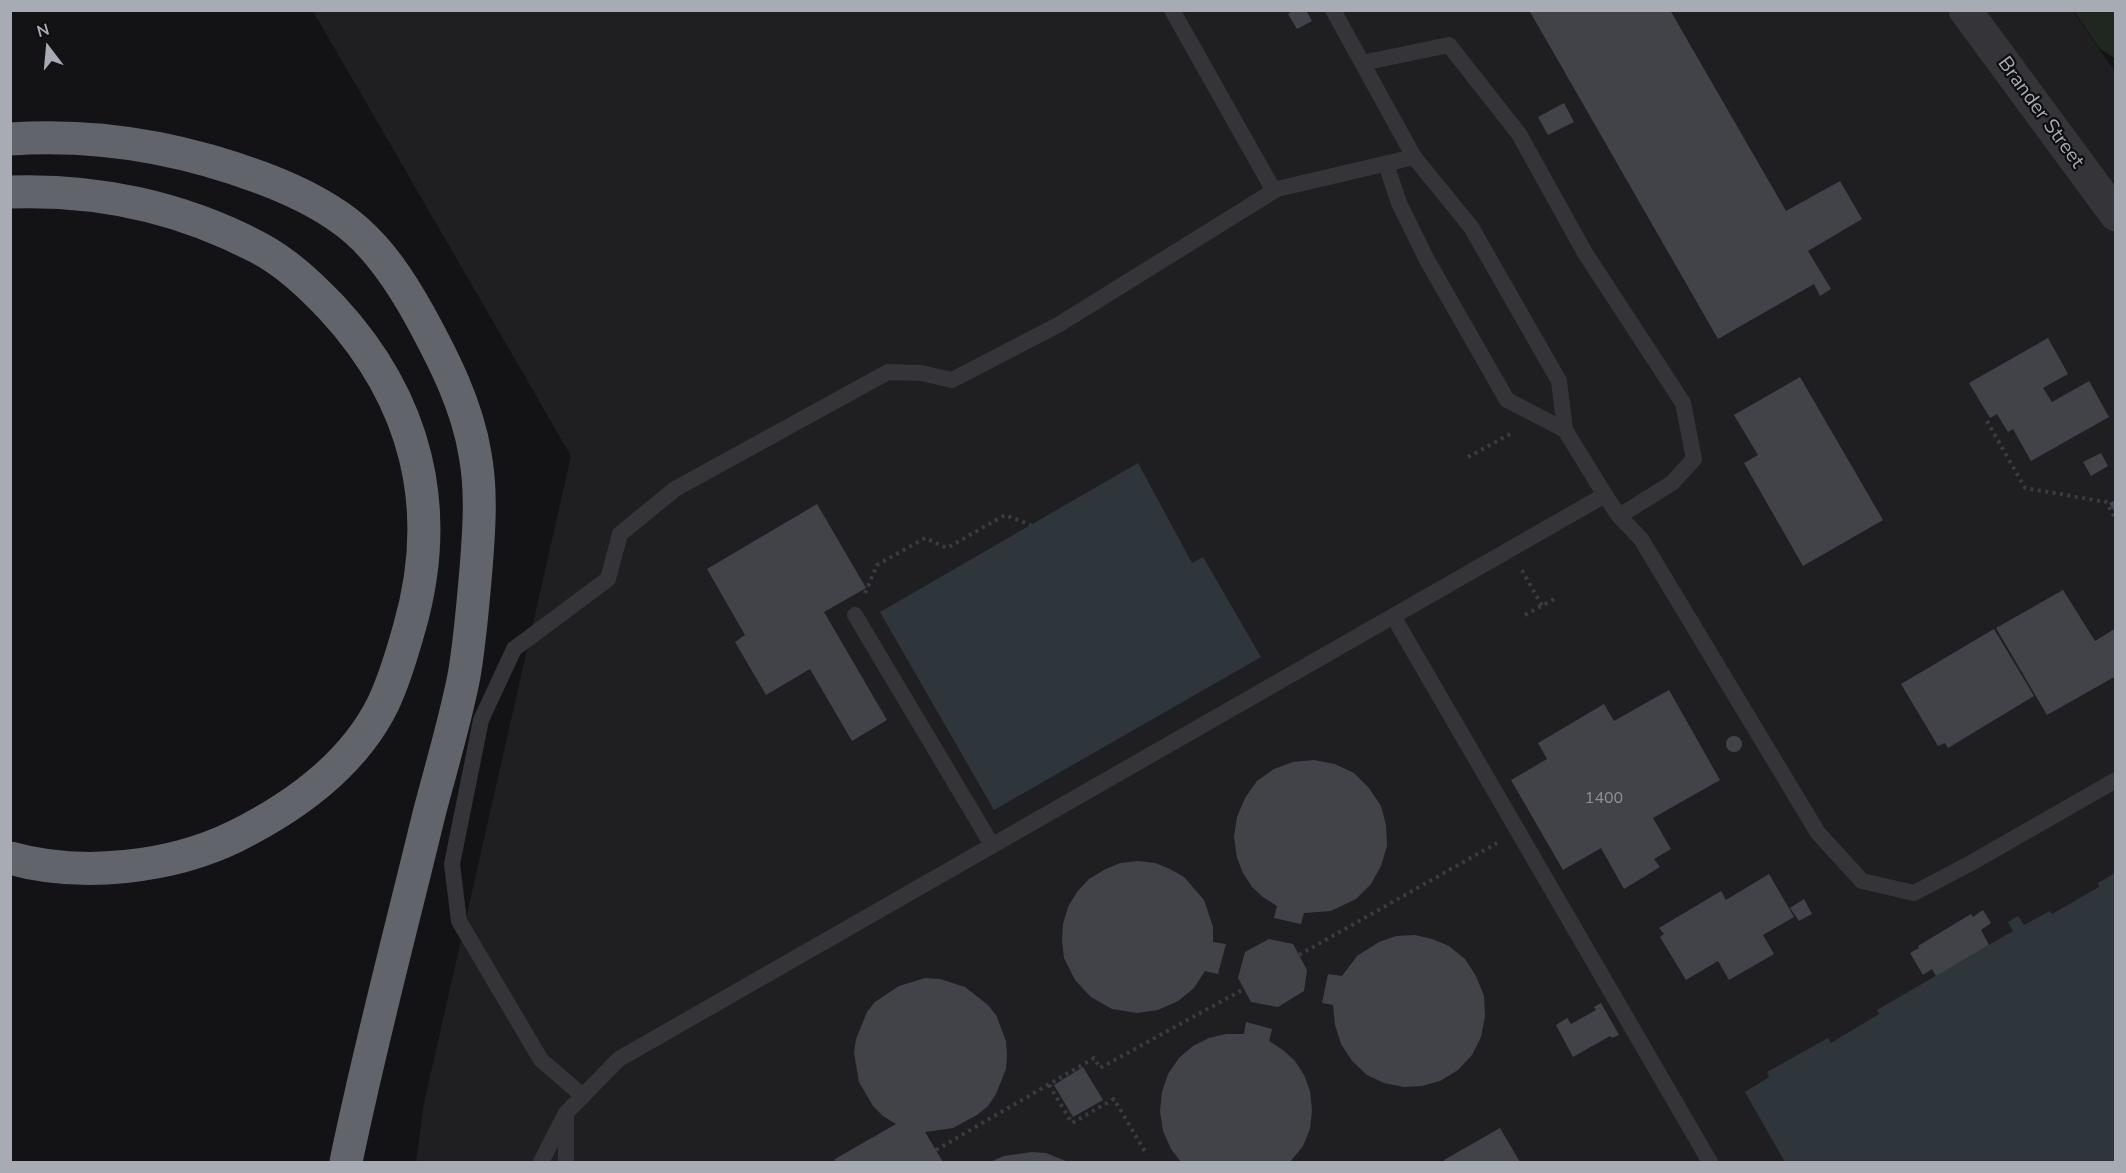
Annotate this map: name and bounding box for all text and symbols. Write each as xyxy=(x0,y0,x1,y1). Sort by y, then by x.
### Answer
north arrow xyxy=(18,18,78,78)
text: N xyxy=(34,18,52,43)
street label: Brander Street xyxy=(1992,53,2088,173)
house number: 1400 xyxy=(1585,789,1623,809)

